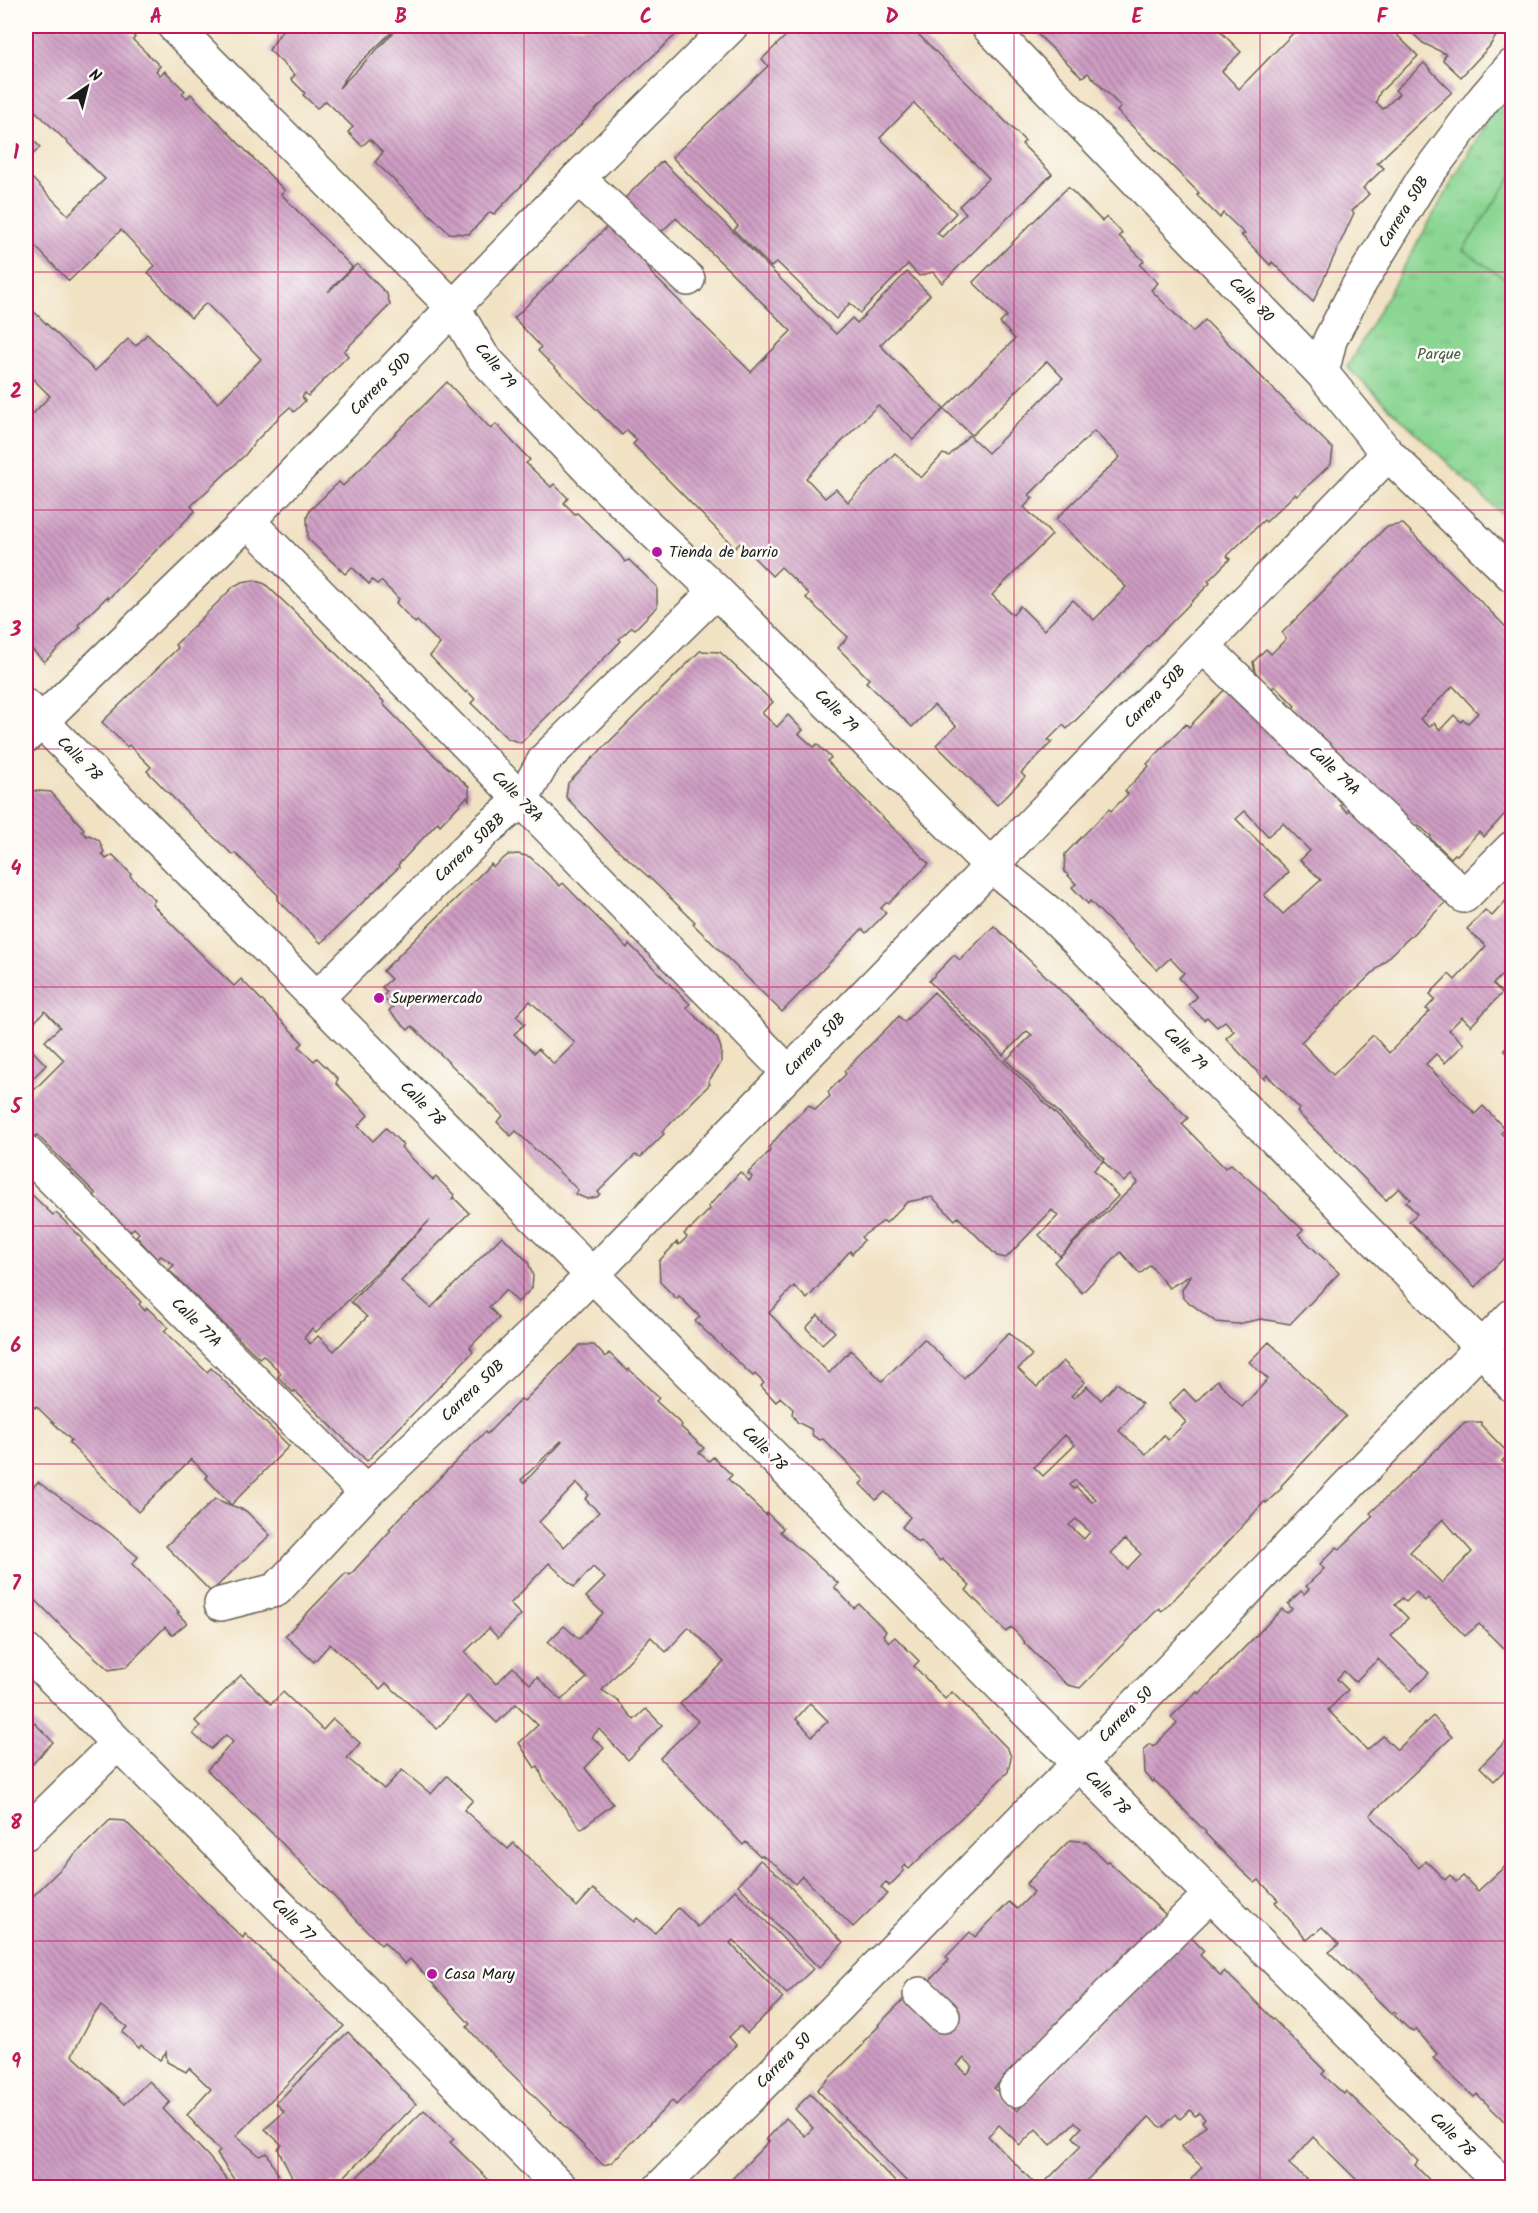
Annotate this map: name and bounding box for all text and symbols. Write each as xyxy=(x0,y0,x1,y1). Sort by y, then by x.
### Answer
text: A xyxy=(150,2,162,34)
text: B xyxy=(395,2,407,34)
text: C xyxy=(640,2,652,34)
text: D xyxy=(885,2,899,34)
text: E xyxy=(1131,2,1143,34)
text: F xyxy=(1377,2,1389,34)
north arrow xyxy=(57,57,117,117)
text: N xyxy=(83,63,106,89)
text: 1 xyxy=(13,138,19,170)
street label: Carrera 50B xyxy=(1372,171,1436,253)
street label: Calle 80 xyxy=(1222,271,1280,329)
street label: Calle 79 xyxy=(468,337,522,395)
park label: Parque xyxy=(1417,342,1461,367)
street label: Carrera 50D xyxy=(344,346,418,422)
text: 2 xyxy=(10,377,22,409)
place label: Tienda de barrio xyxy=(669,540,778,565)
marker: Tienda de barrio xyxy=(650,545,664,559)
text: 3 xyxy=(10,615,22,647)
street label: Carrera 50B xyxy=(1118,659,1192,735)
street label: Calle 79 xyxy=(808,683,864,739)
street label: Calle 78 xyxy=(51,731,108,788)
street label: Calle 79A xyxy=(1302,740,1366,802)
street label: Calle 78A xyxy=(485,765,549,829)
street label: Carrera 50BB xyxy=(429,807,511,889)
text: 4 xyxy=(11,854,22,886)
place label: Supermercado xyxy=(391,986,482,1011)
marker: Supermercado xyxy=(372,991,386,1005)
street label: Carrera 50B xyxy=(778,1007,852,1083)
street label: Calle 79 xyxy=(1157,1021,1213,1077)
street label: Calle 78 xyxy=(394,1076,451,1133)
text: 5 xyxy=(10,1092,23,1124)
street label: Calle 77A xyxy=(165,1292,227,1354)
text: 6 xyxy=(11,1331,22,1363)
street label: Carrera 50B xyxy=(435,1354,511,1428)
street label: Calle 78 xyxy=(736,1421,793,1478)
text: 7 xyxy=(11,1569,21,1601)
street label: Carrera 50 xyxy=(1092,1681,1160,1749)
street label: Calle 78 xyxy=(1079,1765,1136,1822)
text: 8 xyxy=(10,1808,22,1840)
street label: Calle 77 xyxy=(265,1892,321,1948)
place label: Casa Mary xyxy=(444,1962,515,1987)
marker: Casa Mary xyxy=(425,1967,439,1981)
street label: Carrera 50 xyxy=(750,2027,818,2095)
text: 9 xyxy=(11,2047,21,2079)
street label: Calle 78 xyxy=(1424,2107,1481,2164)

